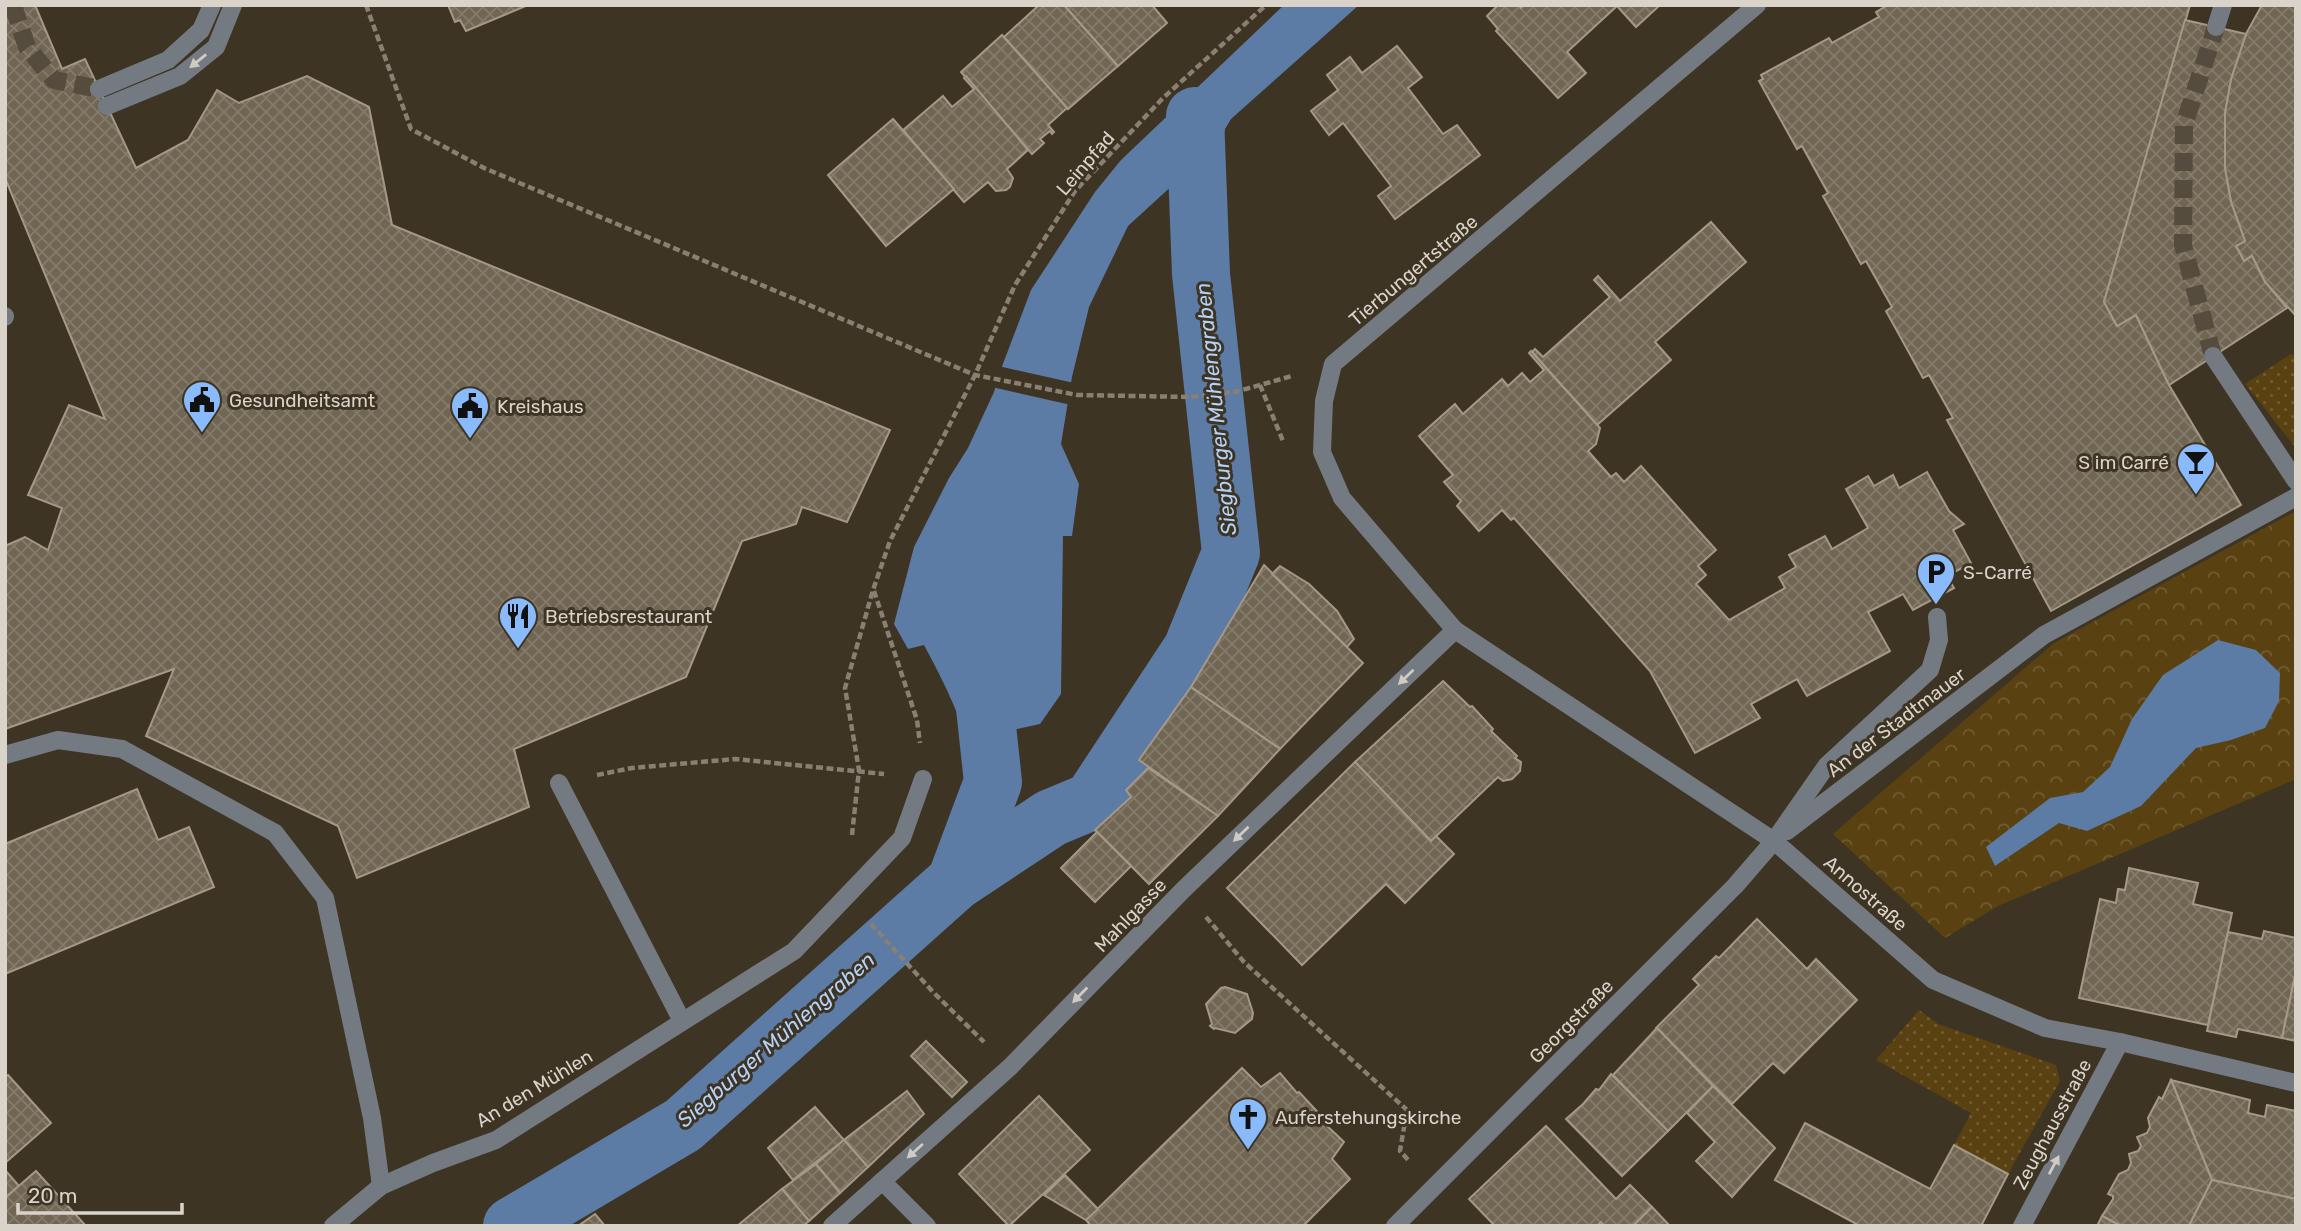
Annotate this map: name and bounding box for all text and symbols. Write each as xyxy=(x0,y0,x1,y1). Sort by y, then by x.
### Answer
one-way arrow xyxy=(189,54,207,68)
street label: Leinpfad xyxy=(1051,127,1119,200)
street label: Tierbungertstraße xyxy=(1344,210,1482,331)
water label: Siegburger Mühlengraben xyxy=(1190,282,1241,537)
public building icon: Gesundheitsamt xyxy=(181,379,223,434)
public building icon: Kreishaus xyxy=(449,385,491,440)
place label: Gesundheitsamt xyxy=(229,389,376,412)
place label: Kreishaus xyxy=(497,395,584,418)
bar icon: S im Carré xyxy=(2175,441,2217,496)
place label: S im Carré xyxy=(2078,451,2169,474)
parking icon: S-Carré xyxy=(1915,551,1957,606)
place label: S-Carré xyxy=(1963,561,2032,584)
restaurant icon: Betriebsrestaurant xyxy=(497,595,539,650)
place label: Betriebsrestaurant xyxy=(545,605,713,628)
street label: An der Stadtmauer xyxy=(1823,662,1971,782)
one-way arrow xyxy=(1397,669,1414,686)
one-way arrow xyxy=(1233,826,1250,842)
street label: Annostraße xyxy=(1819,851,1912,936)
street label: Mahlgasse xyxy=(1090,874,1171,957)
water label: Siegburger Mühlengraben xyxy=(672,947,880,1132)
street label: Georgstraße xyxy=(1525,975,1618,1068)
one-way arrow xyxy=(1073,986,1089,1003)
street label: An den Mühlen xyxy=(472,1045,597,1132)
street label: Zeughausstraße xyxy=(2008,1055,2096,1193)
church icon: Auferstehungskirche xyxy=(1227,1096,1269,1151)
place label: Auferstehungskirche xyxy=(1275,1106,1461,1129)
one-way arrow xyxy=(907,1143,924,1159)
one-way arrow xyxy=(2048,1156,2060,1175)
scale bar xyxy=(18,1172,182,1216)
text: 20 m xyxy=(28,1183,77,1208)

